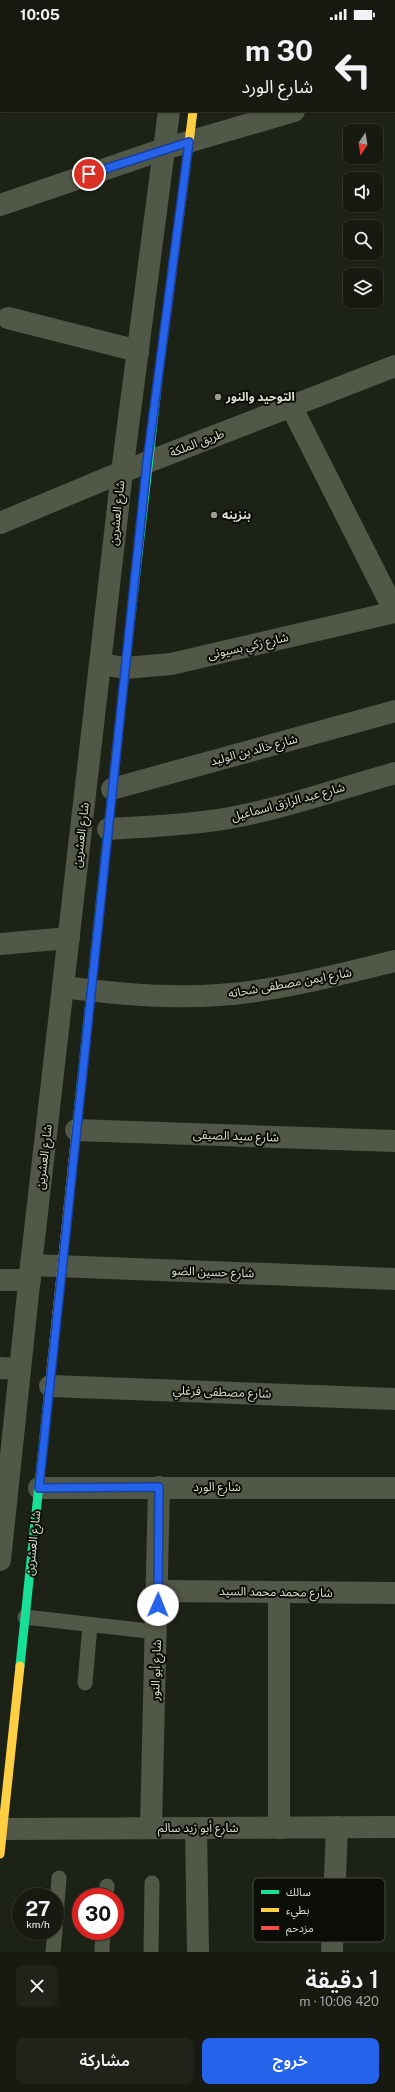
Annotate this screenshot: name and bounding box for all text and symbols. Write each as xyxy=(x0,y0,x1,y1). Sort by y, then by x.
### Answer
text: 10:05 xyxy=(20,6,60,23)
text: 30 m xyxy=(245,34,313,67)
icon: left xyxy=(327,44,379,96)
text: شارع الورد xyxy=(241,76,313,97)
north arrow xyxy=(343,124,383,164)
map controls xyxy=(343,124,383,308)
pin xyxy=(72,157,106,191)
icon: arrive xyxy=(78,163,100,185)
button: sound xyxy=(343,172,383,212)
button: search xyxy=(343,220,383,260)
button: layers xyxy=(343,268,383,308)
place label: التوحيد والنور xyxy=(225,390,295,404)
marker: التوحيد والنور xyxy=(213,392,223,402)
street label: طريق الملكة xyxy=(168,426,227,461)
street label: شارع العشرين xyxy=(107,480,129,547)
place label: بنزينه xyxy=(222,508,251,522)
marker: بنزينه xyxy=(209,510,219,520)
street label: شارع زكي بسيونى xyxy=(206,630,290,665)
street label: شارع خالد بن الوليد xyxy=(209,732,300,770)
street label: شارع عبد الرازق اسماعيل xyxy=(230,780,347,826)
street label: شارع العشرين xyxy=(70,802,94,869)
street label: شارع ايمن مصطفى شحاته xyxy=(227,965,353,1003)
street label: شارع العشرين xyxy=(33,1124,57,1191)
street label: شارع سيد الصيفى xyxy=(193,1128,279,1146)
street label: شارع حسين الضو xyxy=(171,1264,255,1282)
street label: شارع مصطفى فرغلي xyxy=(172,1383,271,1403)
street label: شارع الورد xyxy=(193,1480,241,1496)
street label: شارع العشرين xyxy=(23,1510,45,1577)
position arrow xyxy=(137,1584,179,1626)
street label: شارع محمد محمد السيد xyxy=(219,1584,333,1602)
street label: شارع أبو النور xyxy=(147,1639,166,1702)
street label: شارع أبو زيد سالم xyxy=(158,1820,238,1837)
legend xyxy=(253,1878,385,1942)
text: سالك xyxy=(286,1886,311,1898)
speed limit sign: 30 xyxy=(72,1888,124,1940)
text: 27 xyxy=(25,1897,51,1921)
text: بطيء xyxy=(286,1904,309,1920)
text: km/h xyxy=(26,1918,50,1930)
text: مزدحم xyxy=(286,1922,314,1937)
button: close xyxy=(16,1965,58,2007)
text: 1 دقيقة xyxy=(305,1965,379,1993)
text: 420 m · 10:06 xyxy=(299,1994,379,2009)
button: مشاركة xyxy=(16,2038,194,2084)
button: خروج xyxy=(202,2038,379,2084)

